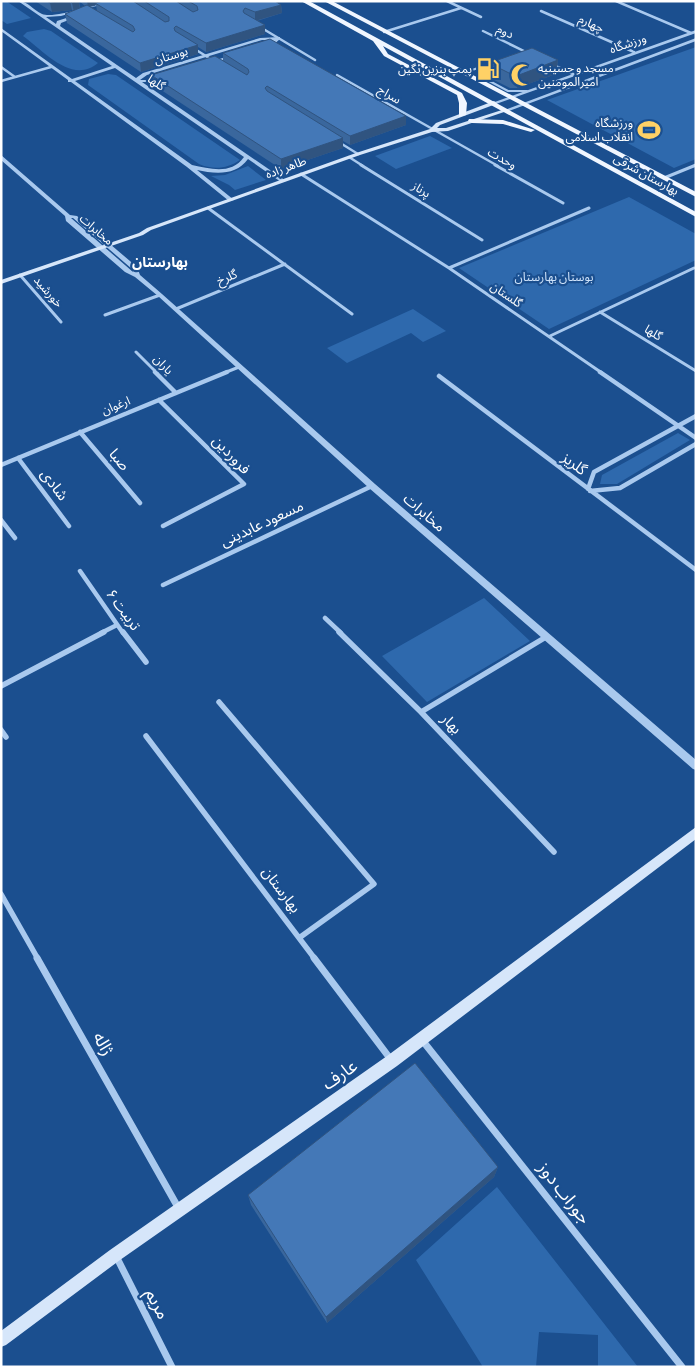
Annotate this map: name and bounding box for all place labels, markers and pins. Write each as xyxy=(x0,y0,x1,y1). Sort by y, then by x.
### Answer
fuel station icon: پمپ بنزین نگین xyxy=(475,56,501,82)
place label: مسجد و حسینیه امیرالمومنین xyxy=(538,61,614,90)
place label: پمپ بنزین نگین xyxy=(398,62,472,77)
mosque icon: مسجد و حسینیه امیرالمومنین xyxy=(509,62,535,88)
place label: ورزشگاه انقلاب اسلامی xyxy=(565,116,633,145)
sports icon: ورزشگاه انقلاب اسلامی xyxy=(636,117,662,143)

